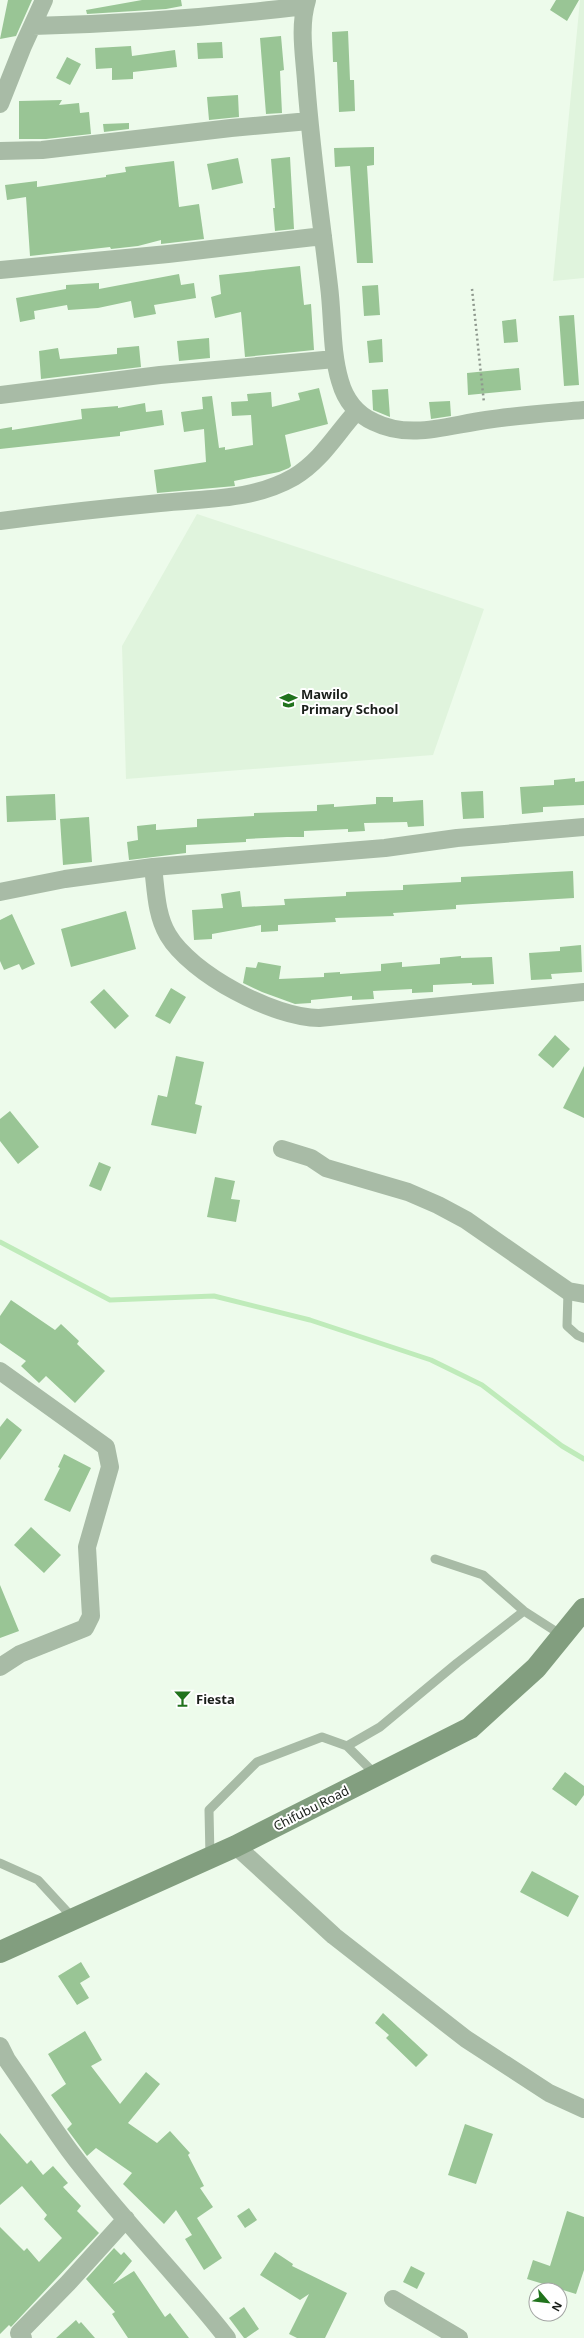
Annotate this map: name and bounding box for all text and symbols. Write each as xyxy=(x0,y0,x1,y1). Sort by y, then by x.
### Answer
place label: Mawilo Primary School xyxy=(301,685,398,718)
school or university icon: Mawilo Primary School xyxy=(278,691,298,711)
bar icon: Fiesta xyxy=(173,1689,193,1709)
place label: Fiesta xyxy=(196,1690,235,1708)
street label: Chifubu Road xyxy=(270,1781,352,1835)
north arrow xyxy=(528,2282,568,2322)
text: N xyxy=(549,2299,566,2314)

